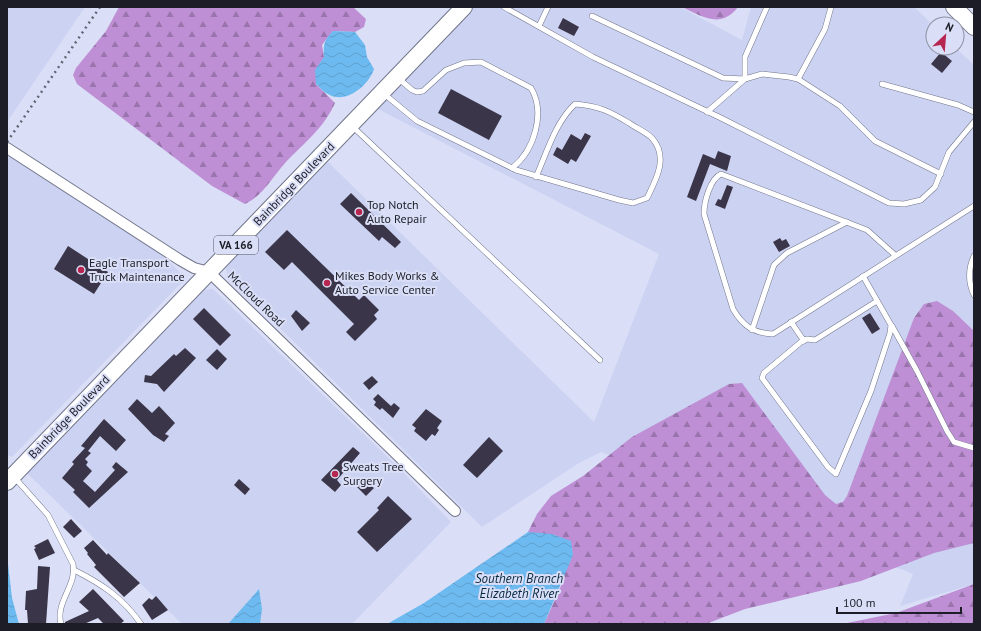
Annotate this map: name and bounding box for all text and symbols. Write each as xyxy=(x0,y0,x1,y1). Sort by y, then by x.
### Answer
north arrow xyxy=(925,16,965,56)
text: N xyxy=(943,19,956,35)
street label: Bainbridge Boulevard xyxy=(250,139,337,229)
place label: Top Notch Auto Repair xyxy=(367,197,426,226)
marker: Top Notch Auto Repair xyxy=(354,207,364,217)
road number: VA 166 xyxy=(214,236,258,254)
place label: Eagle Transport Truck Maintenance xyxy=(89,255,185,284)
marker: Eagle Transport Truck Maintenance xyxy=(76,265,86,275)
street label: McCloud Road xyxy=(225,268,288,329)
place label: Mikes Body Works & Auto Service Center xyxy=(335,268,439,297)
marker: Mikes Body Works & Auto Service Center xyxy=(322,278,332,288)
street label: Bainbridge Boulevard xyxy=(25,372,112,462)
place label: Sweats Tree Surgery xyxy=(343,459,404,488)
marker: Sweats Tree Surgery xyxy=(330,469,340,479)
water label: Southern Branch Elizabeth River xyxy=(475,570,563,602)
scale bar xyxy=(837,589,961,615)
text: 100 m xyxy=(843,595,876,610)

